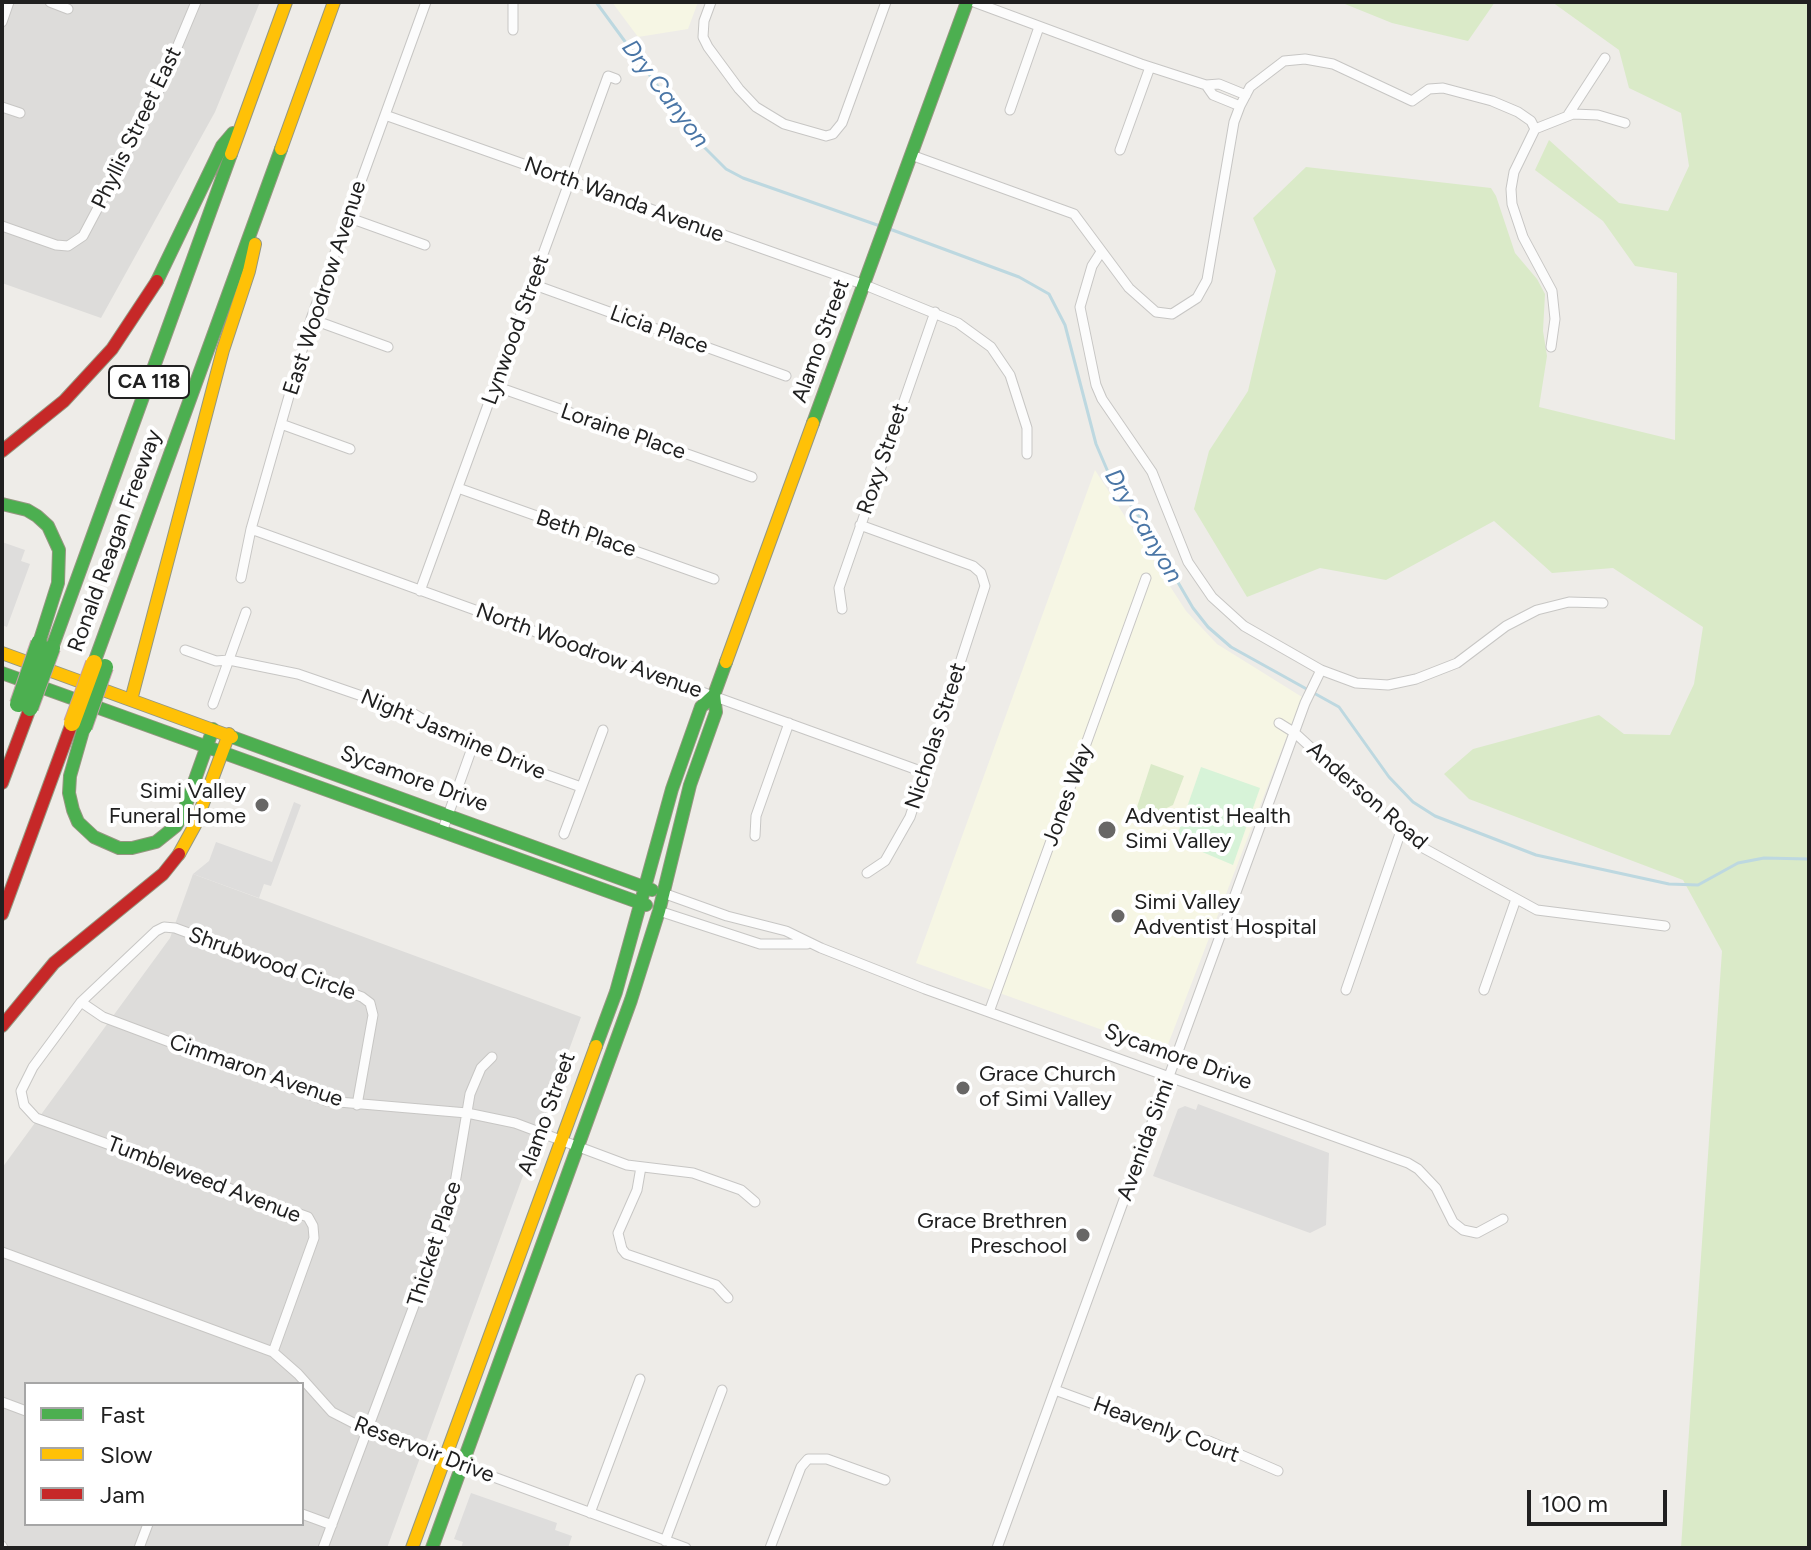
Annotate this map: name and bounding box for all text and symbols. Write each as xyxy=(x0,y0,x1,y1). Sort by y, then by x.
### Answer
water label: Dry Canyon xyxy=(615,34,715,154)
street label: Phyllis Street East xyxy=(86,43,188,213)
street label: North Wanda Avenue xyxy=(520,152,728,248)
street label: East Woodrow Avenue xyxy=(278,177,372,399)
street label: Lynwood Street xyxy=(477,252,555,408)
street label: Alamo Street xyxy=(786,276,856,406)
street label: Licia Place xyxy=(606,300,712,360)
road number: CA 118 xyxy=(109,366,189,398)
street label: Loraine Place xyxy=(557,398,689,466)
street label: Roxy Street xyxy=(852,400,914,518)
street label: Ronald Reagan Freeway xyxy=(62,426,168,656)
water label: Dry Canyon xyxy=(1098,464,1188,588)
street label: Beth Place xyxy=(532,505,640,563)
street label: North Woodrow Avenue xyxy=(472,598,706,704)
street label: Nicholas Street xyxy=(900,659,972,813)
street label: Night Jasmine Drive xyxy=(357,684,549,786)
street label: Anderson Road xyxy=(1301,737,1433,855)
street label: Sycamore Drive xyxy=(337,740,491,818)
street label: Jones Way xyxy=(1037,740,1099,850)
place label: Simi Valley Funeral Home xyxy=(109,779,246,830)
marker: Simi Valley Funeral Home xyxy=(253,796,271,814)
place label: Adventist Health Simi Valley xyxy=(1125,804,1291,856)
marker: Adventist Health Simi Valley xyxy=(1096,819,1118,841)
place label: Simi Valley Adventist Hospital xyxy=(1134,890,1316,942)
marker: Simi Valley Adventist Hospital xyxy=(1109,907,1127,925)
street label: Shrubwood Circle xyxy=(185,921,359,1007)
street label: Sycamore Drive xyxy=(1101,1018,1255,1096)
street label: Cimmaron Avenue xyxy=(166,1029,346,1113)
street label: Alamo Street xyxy=(512,1049,582,1179)
place label: Grace Church of Simi Valley xyxy=(979,1062,1116,1114)
street label: Avenida Simi xyxy=(1112,1076,1180,1204)
marker: Grace Church of Simi Valley xyxy=(954,1079,972,1097)
street label: Tumbleweed Avenue xyxy=(103,1131,305,1229)
street label: Thicket Place xyxy=(402,1178,468,1310)
place label: Grace Brethren Preschool xyxy=(917,1209,1067,1260)
marker: Grace Brethren Preschool xyxy=(1074,1226,1092,1244)
legend xyxy=(24,1382,304,1526)
street label: Heavenly Court xyxy=(1089,1391,1243,1469)
text: Fast xyxy=(100,1400,145,1429)
street label: Reservoir Drive xyxy=(350,1411,498,1489)
text: Slow xyxy=(100,1440,152,1469)
scale bar xyxy=(1531,1474,1671,1524)
text: Jam xyxy=(100,1480,145,1509)
text: 100 m xyxy=(1541,1489,1608,1518)

